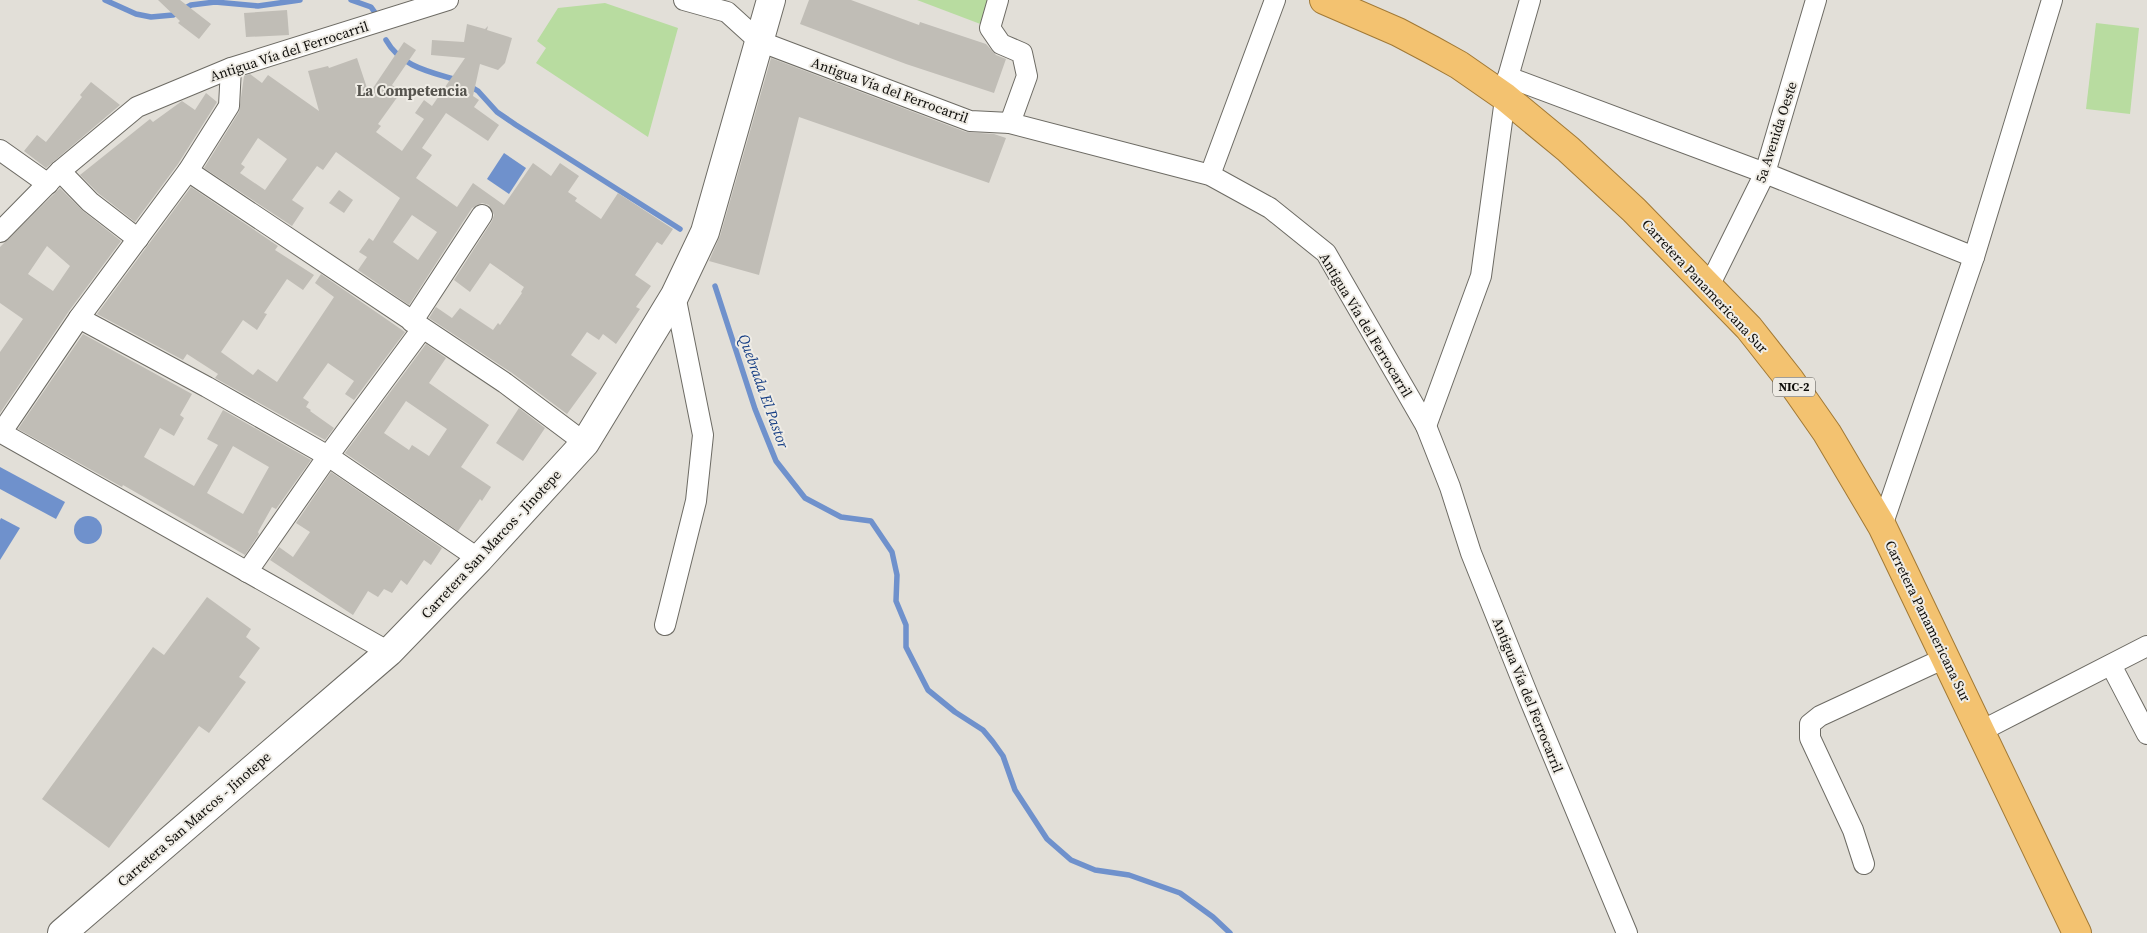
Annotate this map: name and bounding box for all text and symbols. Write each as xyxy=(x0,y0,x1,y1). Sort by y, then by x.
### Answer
street label: Antigua Vía del Ferrocarril xyxy=(207,16,371,86)
street label: Antigua Vía del Ferrocarril xyxy=(809,52,971,128)
street label: 5a Avenida Oeste xyxy=(1750,79,1802,185)
district label: La Competencia xyxy=(357,80,468,101)
street label: Carretera Panamericana Sur xyxy=(1637,214,1773,358)
street label: Antigua Vía del Ferrocarril xyxy=(1315,249,1417,401)
water label: Quebrada El Pastor xyxy=(734,331,795,452)
road number: NIC-2 xyxy=(1773,378,1815,397)
street label: Carretera San Marcos - Jinotepe xyxy=(416,465,566,623)
street label: Carretera Panamericana Sur xyxy=(1880,537,1976,705)
street label: Antigua Vía del Ferrocarril xyxy=(1488,614,1568,776)
street label: Carretera San Marcos - Jinotepe xyxy=(113,747,275,891)

